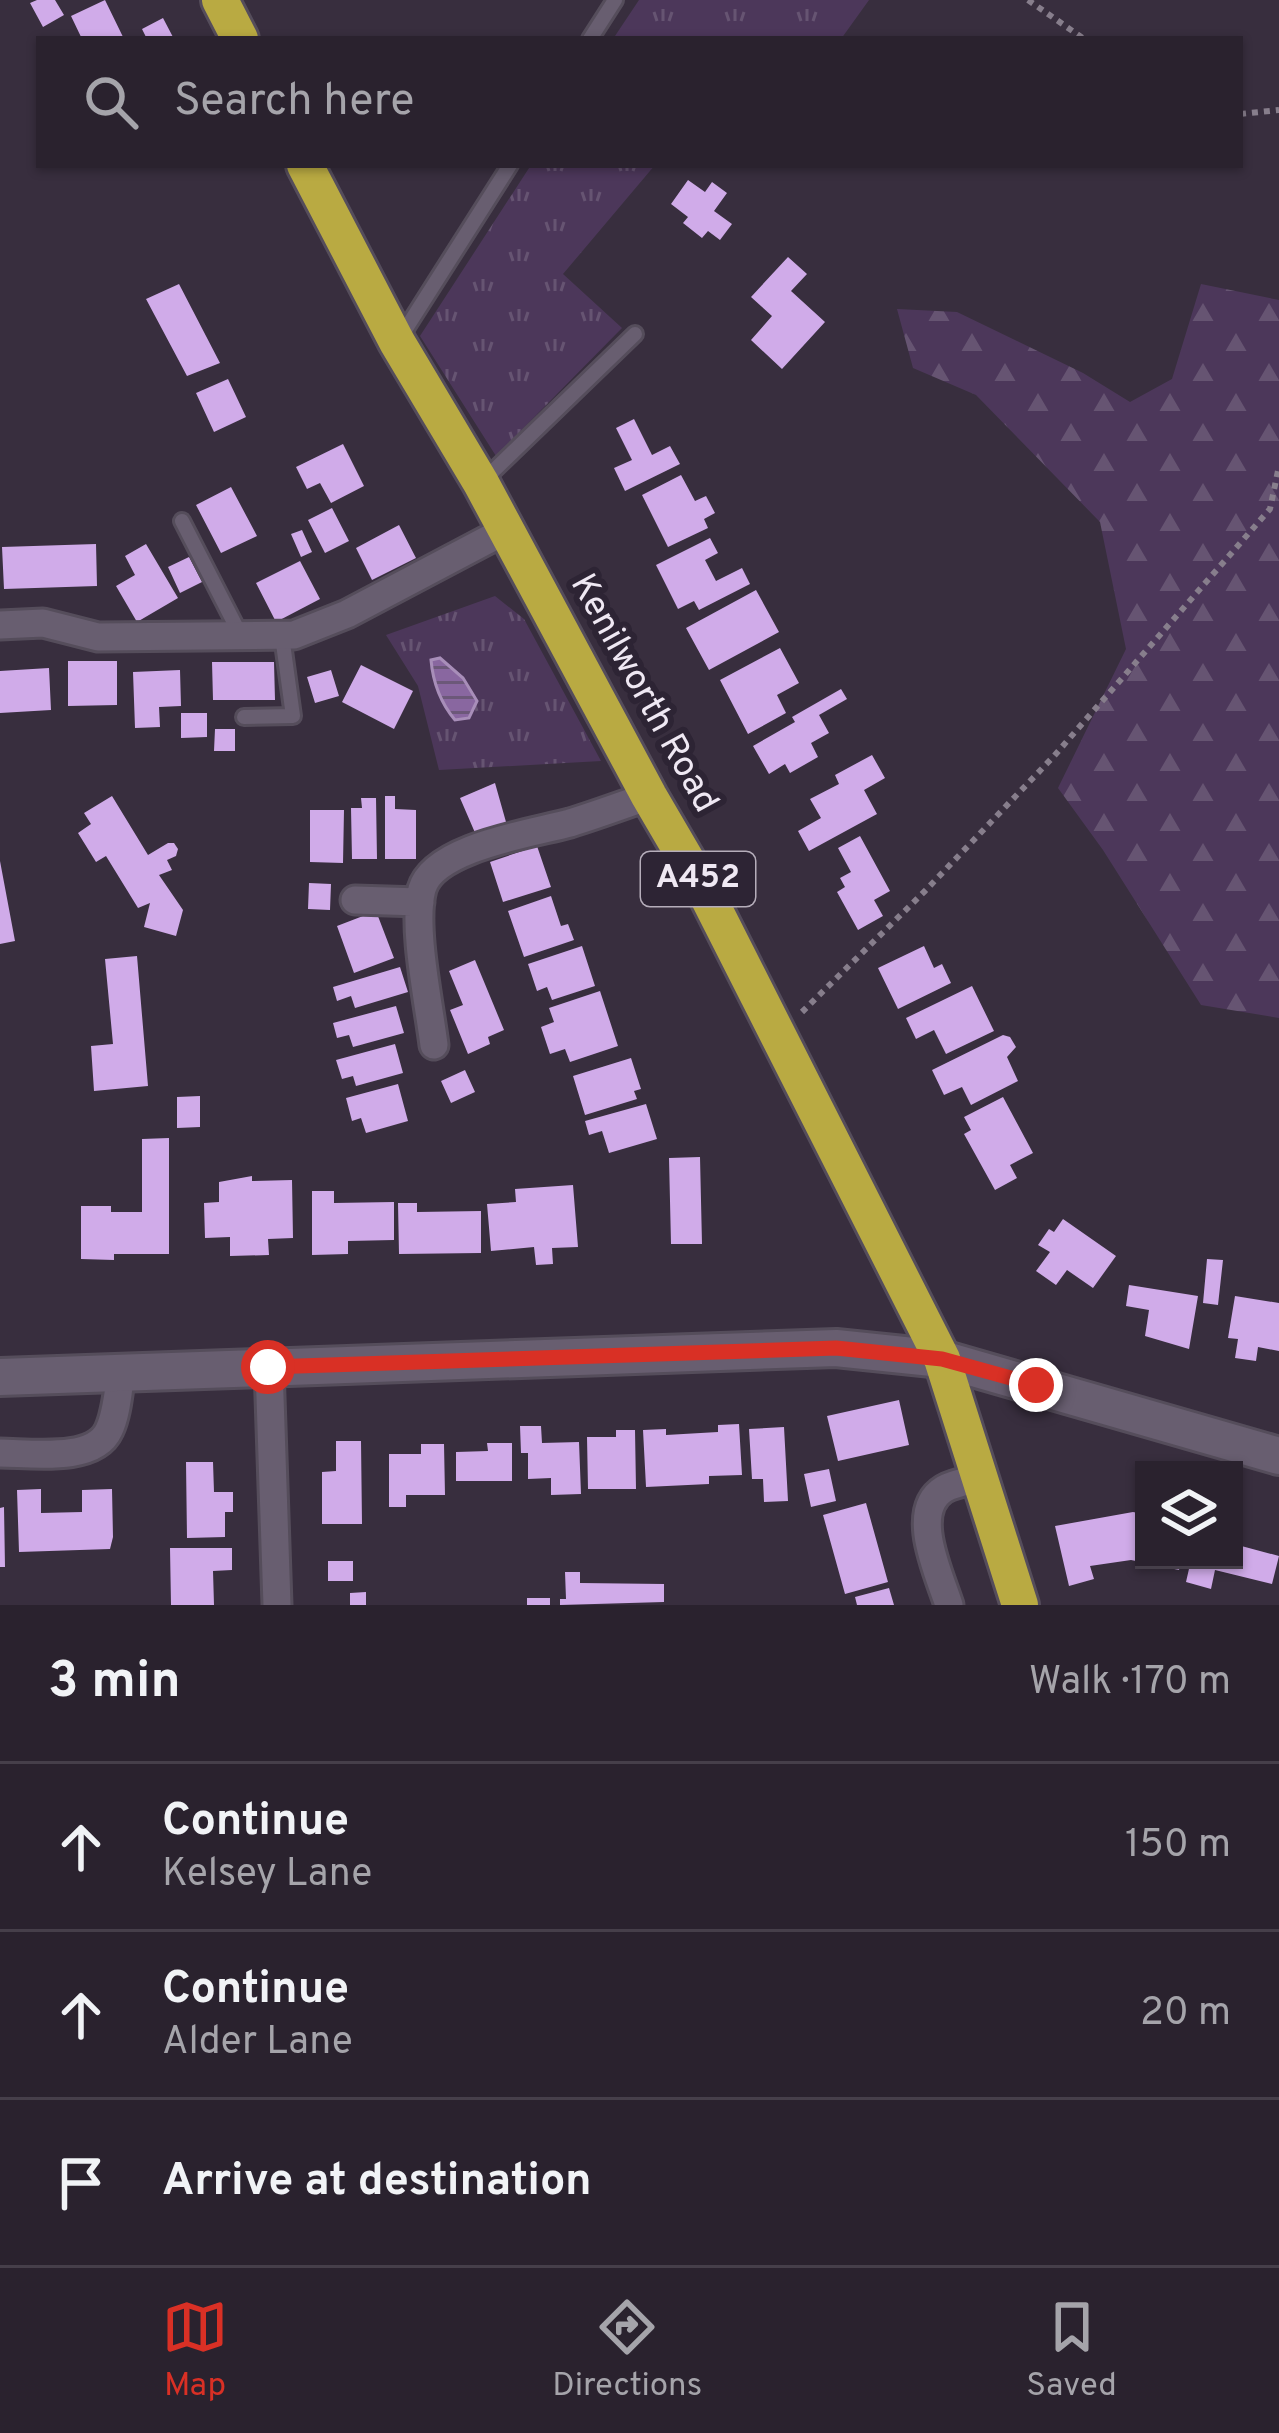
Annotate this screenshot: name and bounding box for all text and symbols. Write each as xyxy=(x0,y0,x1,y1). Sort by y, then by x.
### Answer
search box xyxy=(36,36,1243,168)
icon: search xyxy=(78,69,144,135)
text: Search here xyxy=(174,74,414,131)
street label: Kenilworth Road xyxy=(558,566,728,822)
road number: A452 xyxy=(641,852,755,906)
route start xyxy=(241,1340,295,1394)
route end xyxy=(1009,1358,1063,1412)
map controls xyxy=(1135,1461,1243,1569)
button: layers xyxy=(1135,1461,1243,1569)
text: 3 min xyxy=(48,1651,181,1716)
text: Walk · 170 m xyxy=(1029,1659,1231,1708)
text: Continue xyxy=(162,1794,349,1851)
icon: ahead xyxy=(48,1814,114,1880)
text: 150 m xyxy=(1125,1822,1231,1871)
text: Kelsey Lane xyxy=(162,1851,372,1900)
text: Continue xyxy=(162,1962,349,2019)
icon: ahead xyxy=(48,1982,114,2048)
text: 20 m xyxy=(1140,1990,1231,2039)
text: Alder Lane xyxy=(162,2019,353,2068)
icon: arrive xyxy=(48,2150,114,2216)
text: Arrive at destination xyxy=(162,2154,592,2211)
tab: Map xyxy=(162,2294,228,2408)
tab: Directions xyxy=(552,2294,702,2408)
tab: Saved xyxy=(1026,2294,1117,2408)

